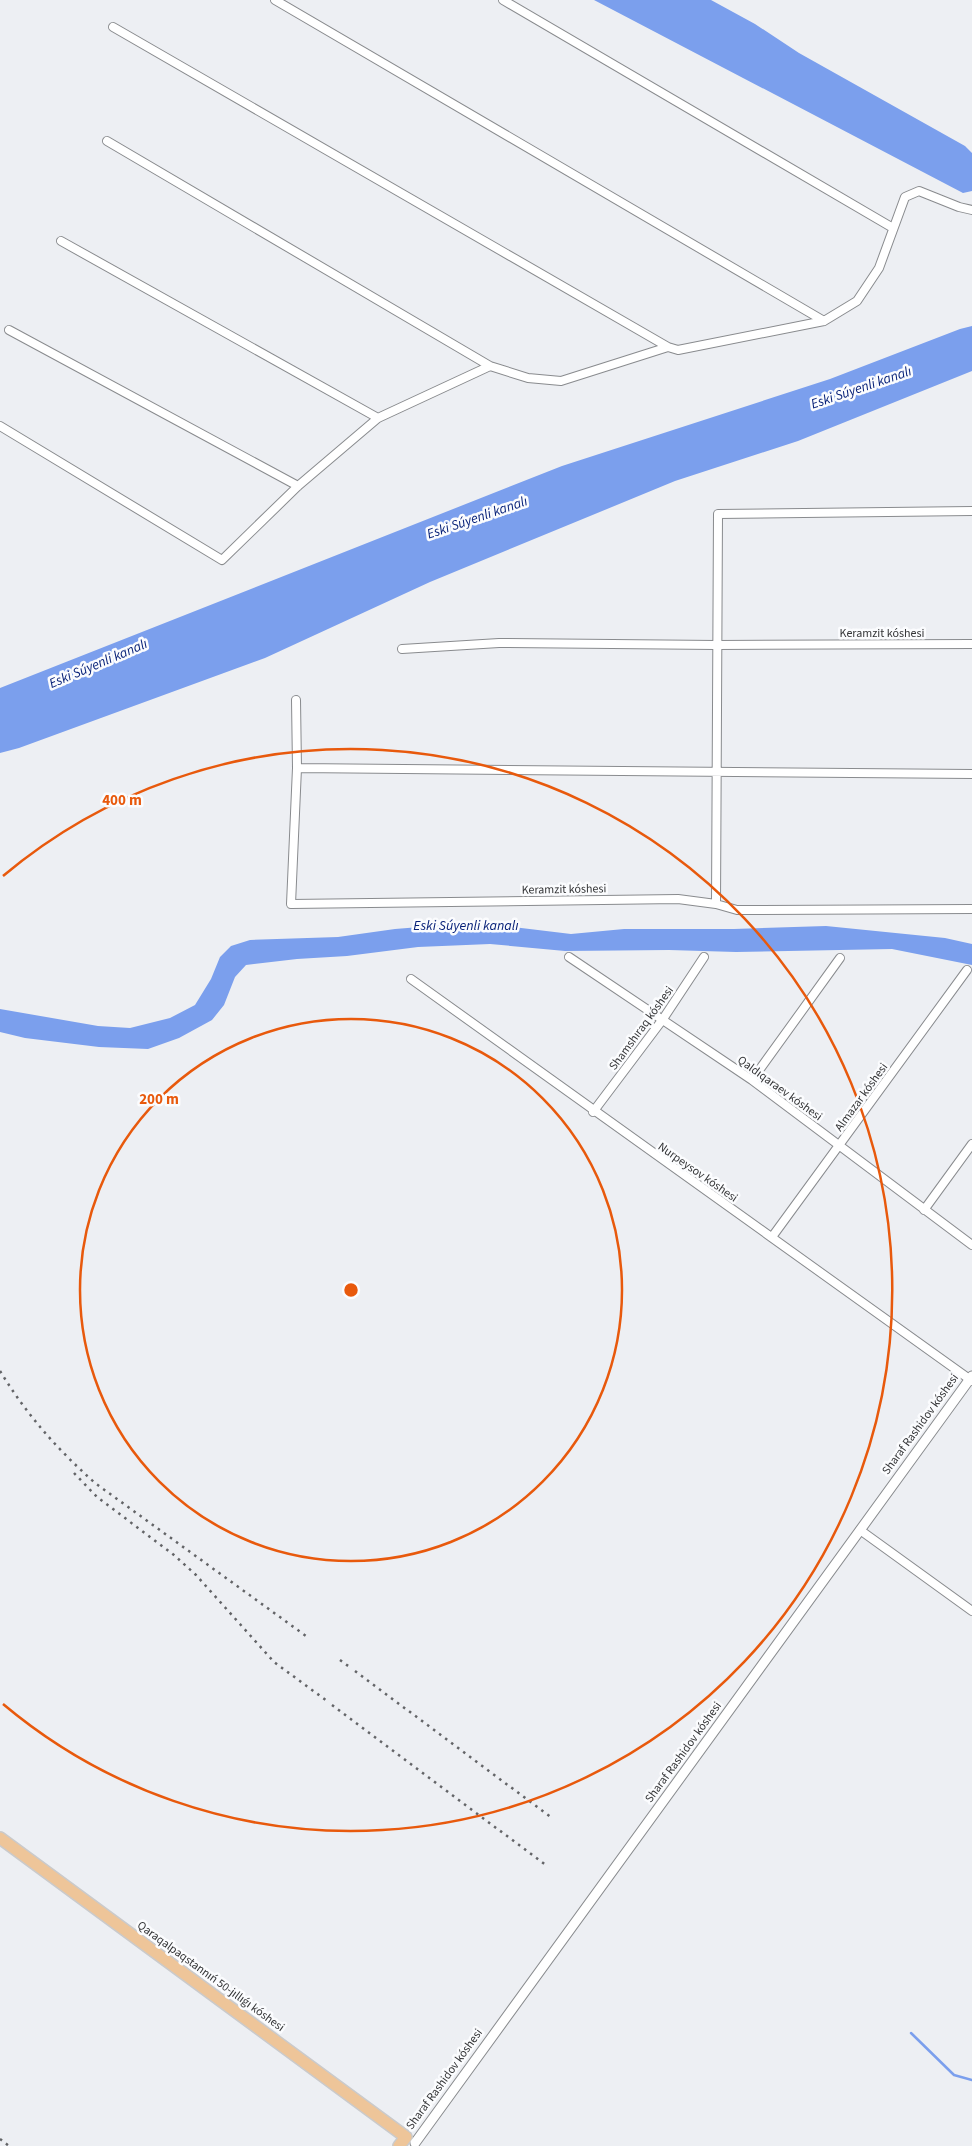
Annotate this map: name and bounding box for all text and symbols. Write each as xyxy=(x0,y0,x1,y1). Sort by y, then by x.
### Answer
water label: Eski Súyenli kanalı xyxy=(808,361,914,415)
water label: Eski Súyenli kanalı xyxy=(424,491,530,545)
street label: Keramzit kóshesi xyxy=(840,625,924,642)
water label: Eski Súyenli kanalı xyxy=(46,634,151,694)
text: 400 m xyxy=(102,790,142,811)
street label: Keramzit kóshesi xyxy=(521,880,607,899)
water label: Eski Súyenli kanalı xyxy=(413,916,519,936)
street label: Shamshıraq kóshesi xyxy=(605,983,678,1074)
street label: Qaldıqaraev kóshesi xyxy=(734,1052,826,1125)
street label: Almazar kóshesi xyxy=(831,1060,892,1135)
text: 200 m xyxy=(139,1089,179,1110)
street label: Nurpeysov kóshesi xyxy=(654,1139,741,1206)
centre of rings xyxy=(342,1281,360,1299)
street label: Sharaf Rashidov kóshesi xyxy=(878,1370,963,1478)
street label: Sharaf Rashidov kóshesi xyxy=(641,1698,726,1806)
street label: Qaraqalpaqstannıń 50-jıllıǵı kóshesi xyxy=(134,1917,288,2036)
street label: Sharaf Rashidov kóshesi xyxy=(402,2025,487,2133)

